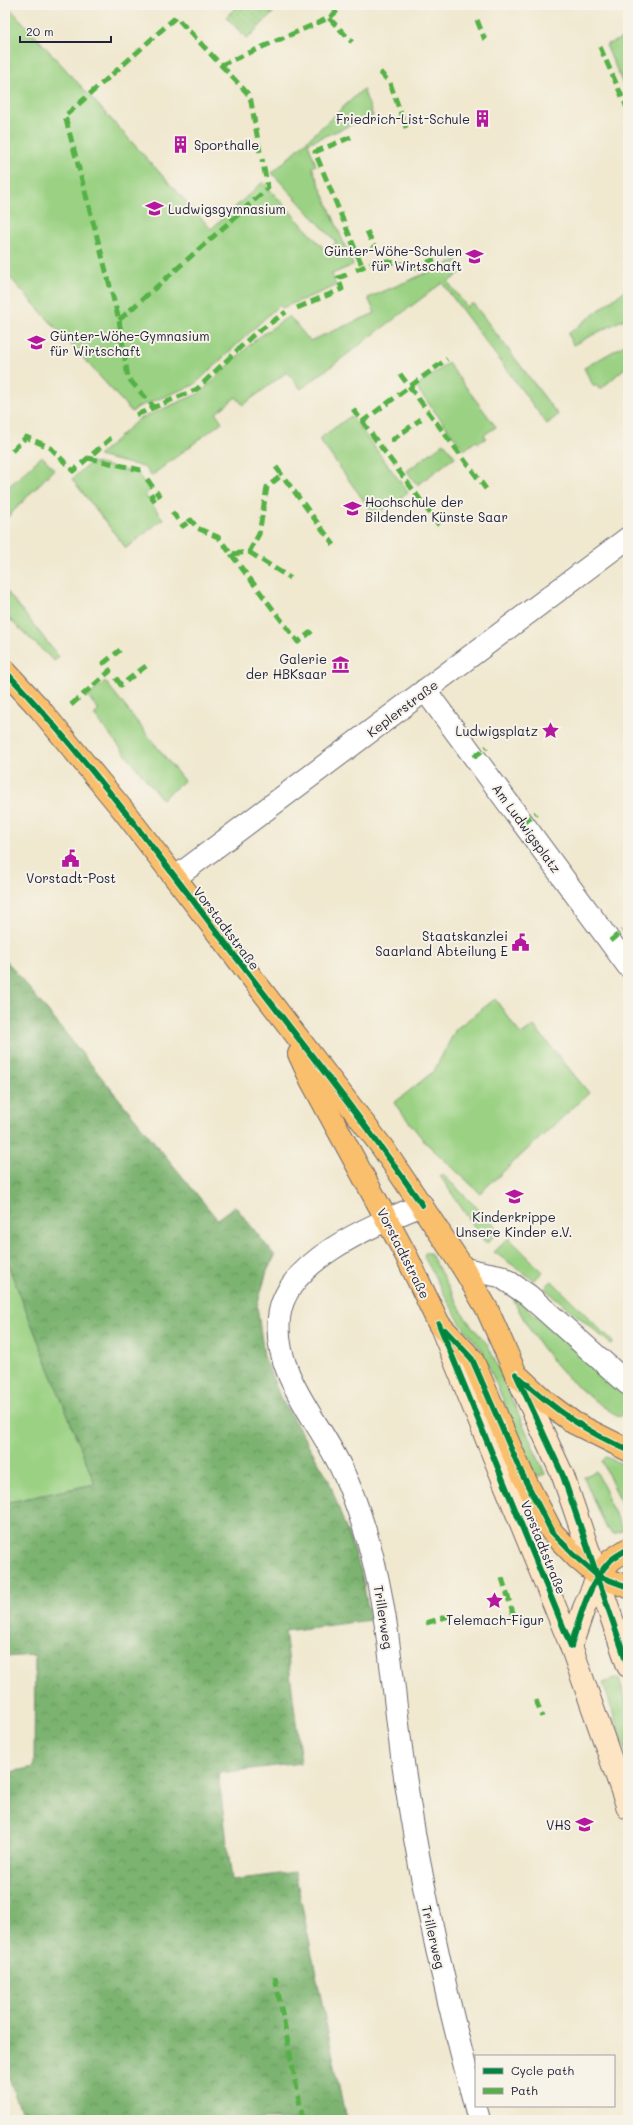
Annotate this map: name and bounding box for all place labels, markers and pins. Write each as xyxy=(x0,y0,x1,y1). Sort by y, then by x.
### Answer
building icon: Friedrich-List-Schule xyxy=(473,108,493,128)
place label: Friedrich-List-Schule xyxy=(336,110,470,127)
building icon: Sporthalle xyxy=(171,134,191,154)
place label: Sporthalle xyxy=(194,136,259,153)
school or university icon: Ludwigsgymnasium xyxy=(145,198,165,218)
place label: Ludwigsgymnasium xyxy=(168,200,286,217)
place label: Günter-Wöhe-Schulen für Wirtschaft xyxy=(324,242,462,274)
school or university icon: Günter-Wöhe-Schulen für Wirtschaft xyxy=(465,247,485,267)
place label: Günter-Wöhe-Gymnasium für Wirtschaft xyxy=(50,327,210,359)
school or university icon: Günter-Wöhe-Gymnasium für Wirtschaft xyxy=(27,332,47,352)
place label: Hochschule der Bildenden Künste Saar xyxy=(365,493,508,525)
school or university icon: Hochschule der Bildenden Künste Saar xyxy=(342,498,362,518)
place label: Galerie der HBKsaar xyxy=(246,650,327,682)
museum icon: Galerie der HBKsaar xyxy=(330,655,350,675)
place icon: Ludwigsplatz xyxy=(541,720,561,740)
place label: Ludwigsplatz xyxy=(456,722,538,739)
public building icon: Vorstadt-Post xyxy=(61,848,81,868)
place label: Vorstadt-Post xyxy=(26,869,116,886)
place label: Staatskanzlei Saarland Abteilung E xyxy=(375,927,508,959)
public building icon: Staatskanzlei Saarland Abteilung E xyxy=(511,932,531,952)
school or university icon: Kinderkrippe Unsere Kinder e.V. xyxy=(504,1187,524,1207)
place label: Kinderkrippe Unsere Kinder e.V. xyxy=(456,1208,572,1240)
place icon: Telemach-Figur xyxy=(485,1590,505,1610)
place label: Telemach-Figur xyxy=(446,1611,544,1628)
school or university icon: VHS xyxy=(574,1814,594,1834)
place label: VHS xyxy=(546,1816,571,1833)

